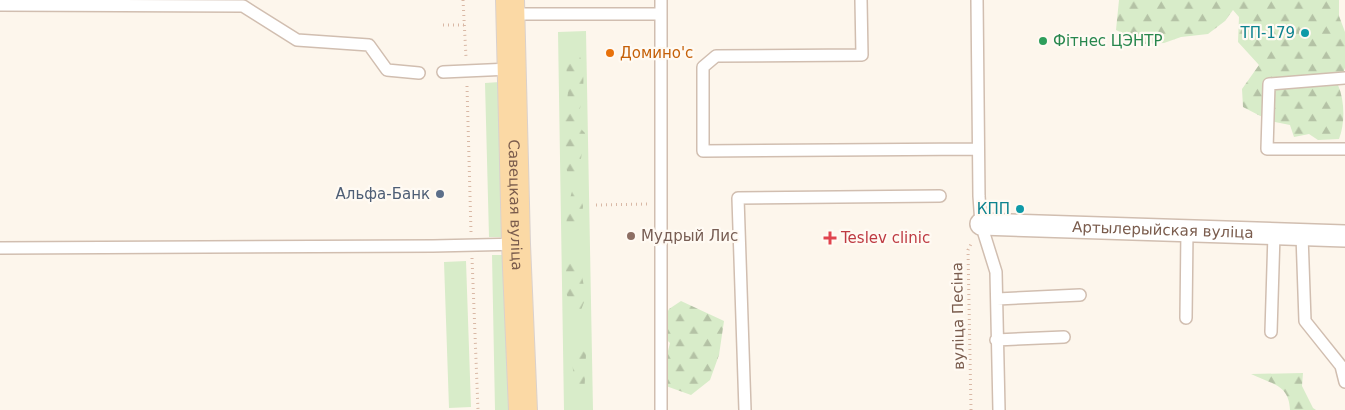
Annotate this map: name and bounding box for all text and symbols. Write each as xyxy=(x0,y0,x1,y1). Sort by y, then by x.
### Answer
place label: ТП-179 xyxy=(1240,24,1295,42)
marker: ТП-179 xyxy=(1299,27,1311,39)
place label: Фітнес ЦЭНТР xyxy=(1053,32,1162,50)
marker: Фітнес ЦЭНТР xyxy=(1037,35,1049,47)
place label: Домино'c xyxy=(620,44,693,62)
marker: Домино'c xyxy=(604,47,616,59)
street label: Савецкая вуліца xyxy=(504,139,526,271)
place label: Альфа-Банк xyxy=(336,185,430,203)
marker: Альфа-Банк xyxy=(434,188,446,200)
place label: КПП xyxy=(977,200,1010,218)
marker: КПП xyxy=(1014,203,1026,215)
street label: Артылерыйская вуліца xyxy=(1072,218,1254,242)
place label: Мудрый Лис xyxy=(641,227,738,245)
place label: Teslev clinic xyxy=(840,229,930,247)
marker: Мудрый Лис xyxy=(625,230,637,242)
marker: Teslev clinic xyxy=(823,231,837,245)
street label: вуліца Песіна xyxy=(948,262,968,370)

